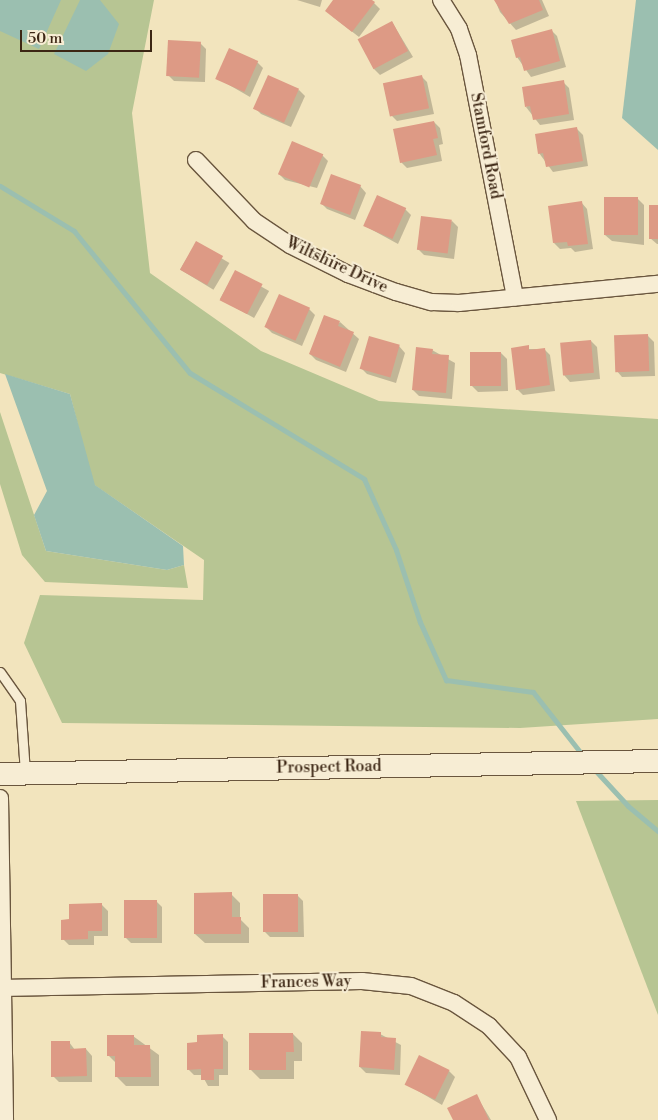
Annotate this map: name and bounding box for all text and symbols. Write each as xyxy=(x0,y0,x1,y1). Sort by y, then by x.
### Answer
scale bar xyxy=(22,20,155,52)
text: 50 m xyxy=(28,29,62,48)
street label: Stamford Road xyxy=(466,91,506,201)
street label: Wiltshire Drive xyxy=(283,233,391,297)
street label: Prospect Road xyxy=(276,756,382,778)
street label: Frances Way xyxy=(261,972,351,992)

